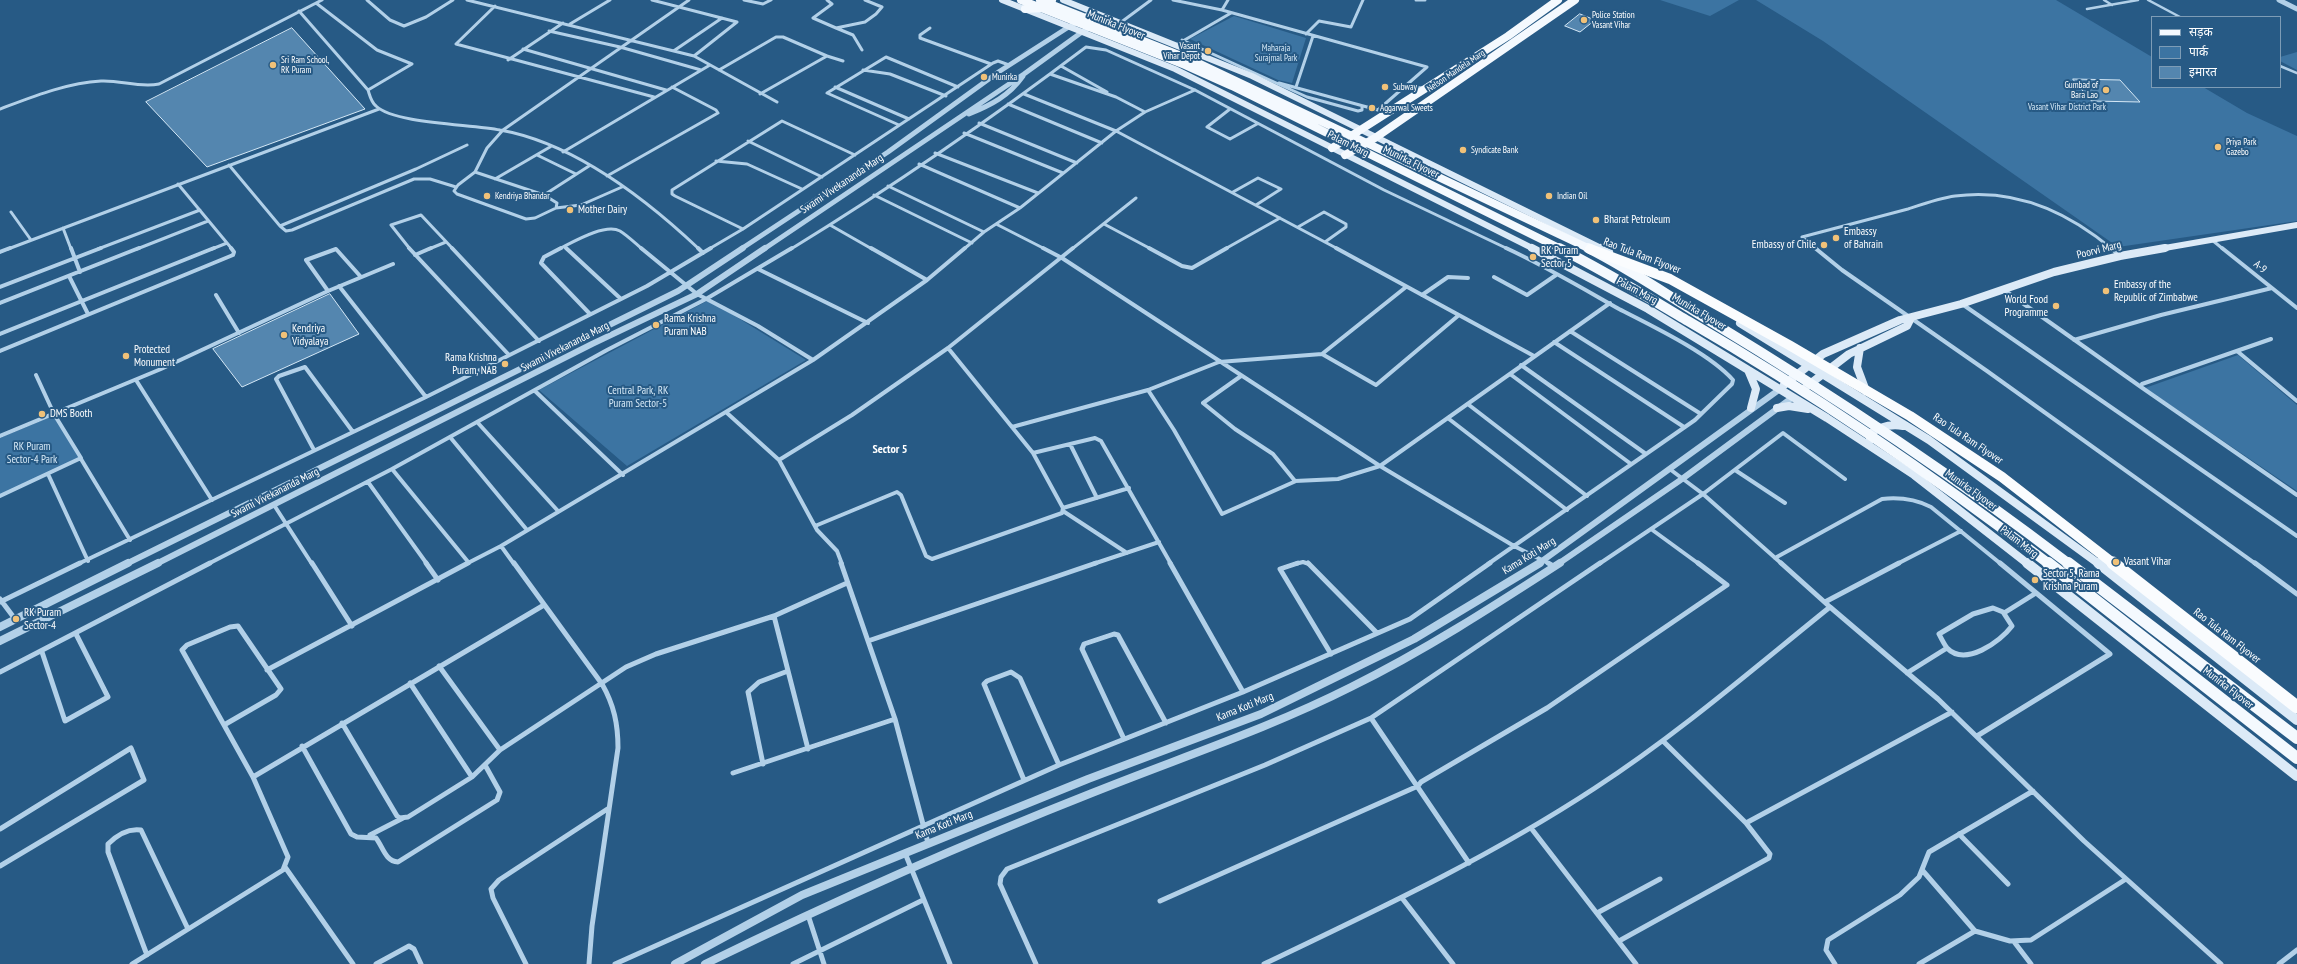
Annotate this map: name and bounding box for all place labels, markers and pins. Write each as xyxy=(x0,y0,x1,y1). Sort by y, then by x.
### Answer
place label: Police Station Vasant Vihar xyxy=(1592,10,1635,31)
marker: Police Station Vasant Vihar xyxy=(1579,15,1589,25)
place label: Vasant Vihar Depot xyxy=(1163,41,1200,62)
marker: Vasant Vihar Depot xyxy=(1203,46,1213,56)
place label: Sri Ram School, RK Puram xyxy=(281,55,329,76)
marker: Sri Ram School, RK Puram xyxy=(268,60,278,70)
marker: Munirka xyxy=(979,72,989,82)
place label: Munirka xyxy=(992,72,1017,82)
place label: Gumbad of Bara Lao xyxy=(2064,80,2098,101)
marker: Subway xyxy=(1380,82,1390,92)
place label: Subway xyxy=(1393,82,1417,92)
marker: Gumbad of Bara Lao xyxy=(2101,85,2111,95)
marker: Aggarwal Sweets xyxy=(1367,103,1377,113)
place label: Aggarwal Sweets xyxy=(1380,103,1433,113)
place label: Priya Park Gazebo xyxy=(2226,137,2257,158)
marker: Priya Park Gazebo xyxy=(2213,142,2223,152)
marker: Syndicate Bank xyxy=(1458,145,1468,155)
place label: Syndicate Bank xyxy=(1471,145,1518,155)
marker: Kendriya Bhandar xyxy=(482,191,492,201)
place label: Kendriya Bhandar xyxy=(495,191,550,201)
marker: Indian Oil xyxy=(1544,191,1554,201)
place label: Indian Oil xyxy=(1557,191,1587,201)
place label: Mother Dairy xyxy=(578,203,627,217)
marker: Mother Dairy xyxy=(565,205,575,215)
place label: Bharat Petroleum xyxy=(1604,213,1670,227)
marker: Bharat Petroleum xyxy=(1591,215,1601,225)
place label: Embassy of Bahrain xyxy=(1844,225,1883,251)
marker: Embassy of Bahrain xyxy=(1831,233,1841,243)
place label: Embassy of Chile xyxy=(1752,238,1816,252)
marker: Embassy of Chile xyxy=(1819,240,1829,250)
place label: RK Puram Sector 5 xyxy=(1541,244,1578,270)
marker: RK Puram Sector 5 xyxy=(1528,252,1538,262)
place label: Embassy of the Republic of Zimbabwe xyxy=(2114,278,2198,304)
marker: Embassy of the Republic of Zimbabwe xyxy=(2101,286,2111,296)
place label: World Food Programme xyxy=(2005,293,2048,319)
marker: World Food Programme xyxy=(2051,301,2061,311)
place label: Rama Krishna Puram NAB xyxy=(664,312,716,338)
marker: Rama Krishna Puram NAB xyxy=(651,320,661,330)
place label: Kendriya Vidyalaya xyxy=(292,322,328,348)
marker: Kendriya Vidyalaya xyxy=(279,330,289,340)
place label: Protected Monument xyxy=(134,343,175,369)
marker: Protected Monument xyxy=(121,351,131,361)
place label: Rama Krishna Puram, NAB xyxy=(445,351,497,377)
marker: Rama Krishna Puram, NAB xyxy=(500,359,510,369)
place label: DMS Booth xyxy=(50,407,92,421)
marker: DMS Booth xyxy=(37,409,47,419)
place label: Vasant Vihar xyxy=(2124,555,2171,569)
marker: Vasant Vihar xyxy=(2111,557,2121,567)
place label: Sector 5, Rama Krishna Puram xyxy=(2043,567,2100,593)
marker: Sector 5, Rama Krishna Puram xyxy=(2030,575,2040,585)
place label: RK Puram Sector-4 xyxy=(24,606,61,632)
marker: RK Puram Sector-4 xyxy=(11,614,21,624)

